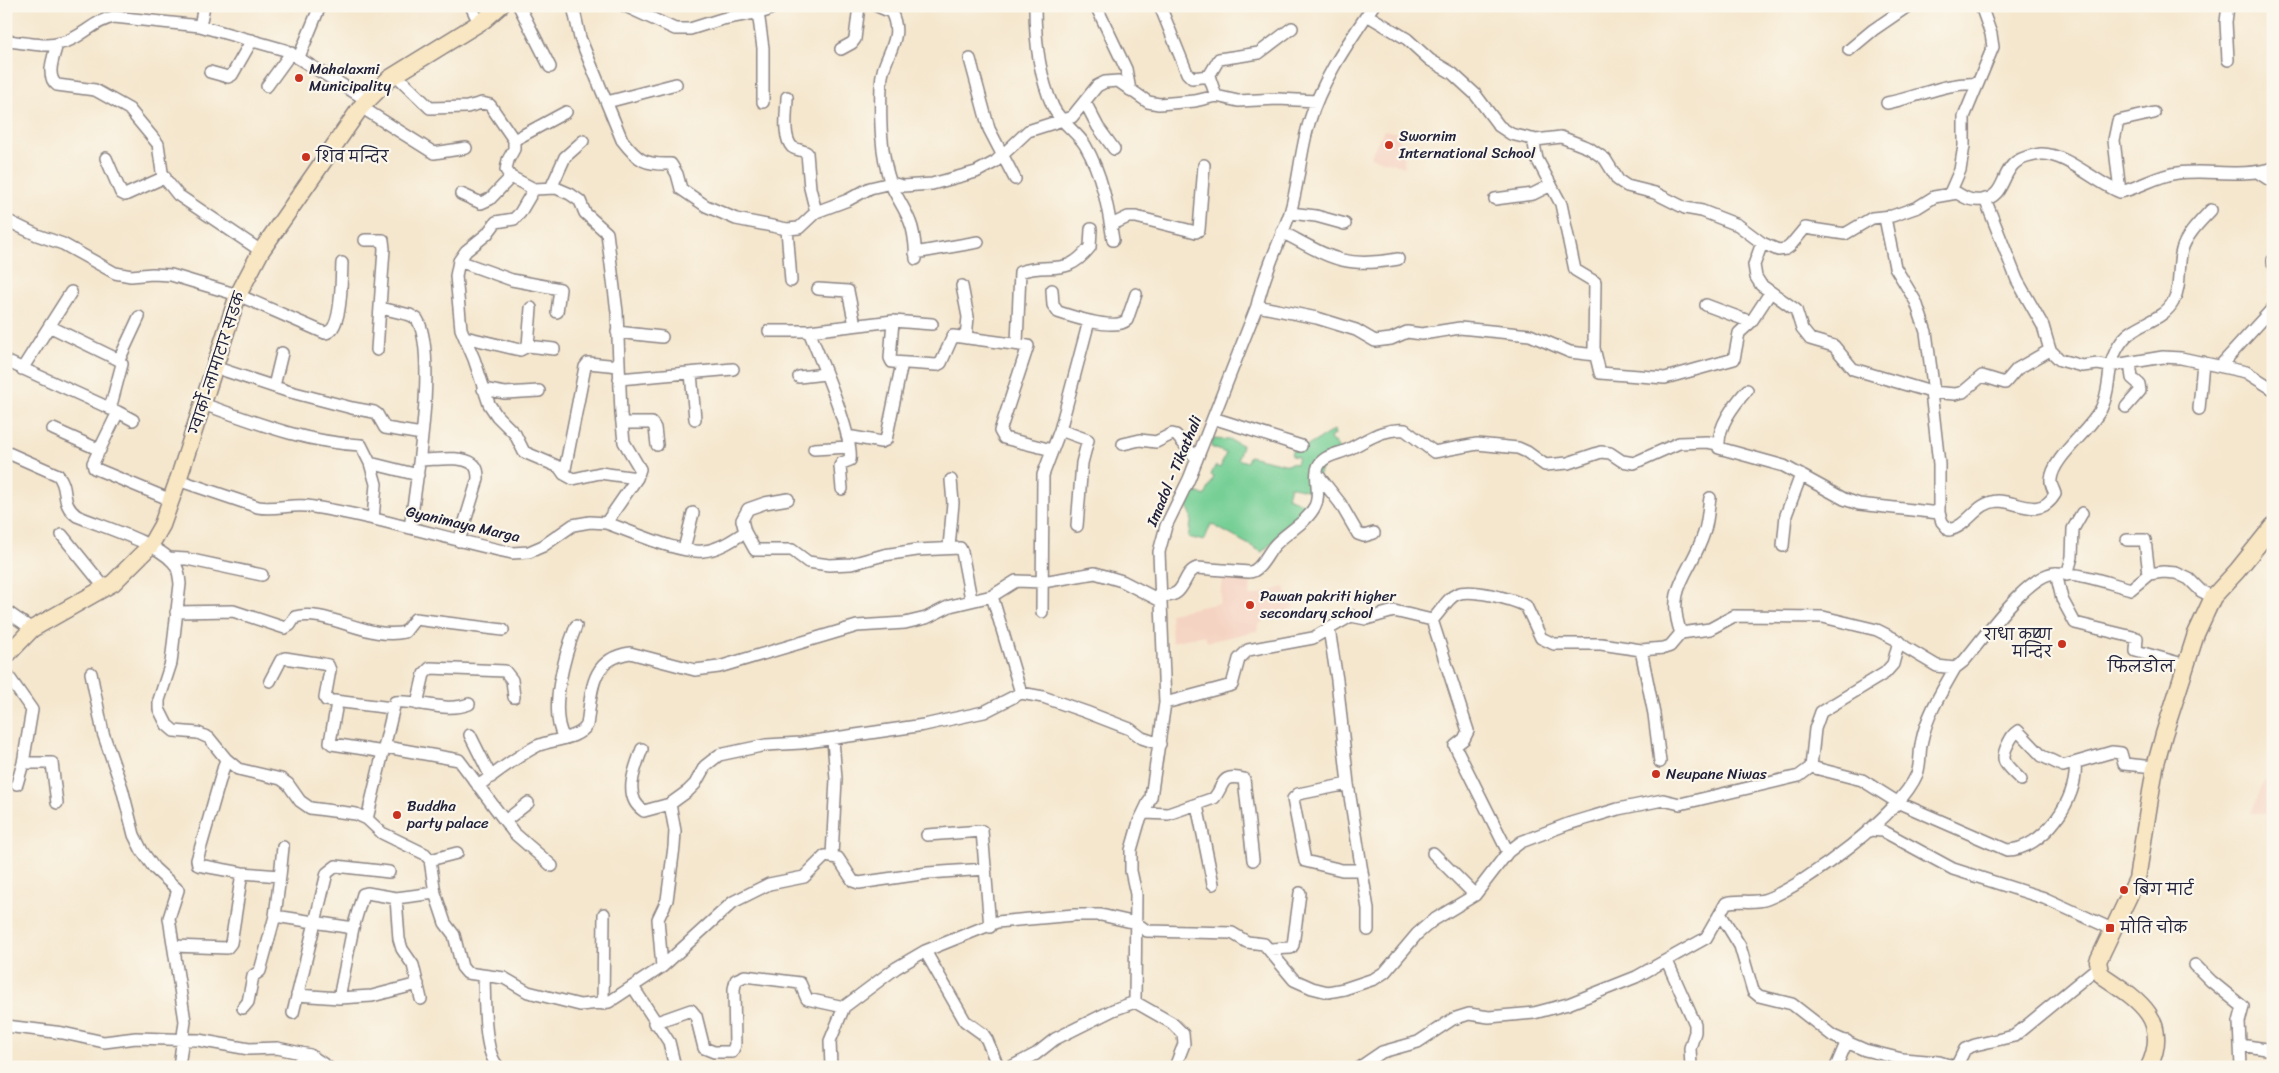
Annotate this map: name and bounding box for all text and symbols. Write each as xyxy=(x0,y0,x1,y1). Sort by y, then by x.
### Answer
place label: Mahalaxmi Municipality xyxy=(309,56,392,99)
marker: Mahalaxmi Municipality xyxy=(293,72,305,84)
place label: Swornim International School xyxy=(1398,123,1536,166)
marker: Swornim International School xyxy=(1383,139,1395,151)
place label: शिव मन्दिर xyxy=(315,144,389,170)
marker: शिव मन्दिर xyxy=(300,151,312,163)
street label: ग्वार्को-लामाटार सडक xyxy=(181,287,253,438)
street label: Imadol - Tikathali xyxy=(1139,411,1209,531)
street label: Gyanimaya Marga xyxy=(403,498,523,550)
place label: Pawan pakriti higher secondary school xyxy=(1259,583,1396,626)
marker: Pawan pakriti higher secondary school xyxy=(1244,599,1256,611)
place label: राधा कृष्ण मन्दिर xyxy=(1982,622,2053,665)
marker: राधा कृष्ण मन्दिर xyxy=(2056,638,2068,650)
district label: फिलडोल xyxy=(2107,652,2176,681)
place label: Neupane Niwas xyxy=(1666,761,1767,787)
marker: Neupane Niwas xyxy=(1650,768,1662,780)
place label: Buddha party palace xyxy=(406,793,489,836)
marker: Buddha party palace xyxy=(391,809,403,821)
place label: बिग मार्ट xyxy=(2133,877,2195,903)
marker: बिग मार्ट xyxy=(2118,884,2130,896)
place label: मोति चोक xyxy=(2119,915,2188,941)
marker: मोति चोक xyxy=(2104,922,2116,934)

